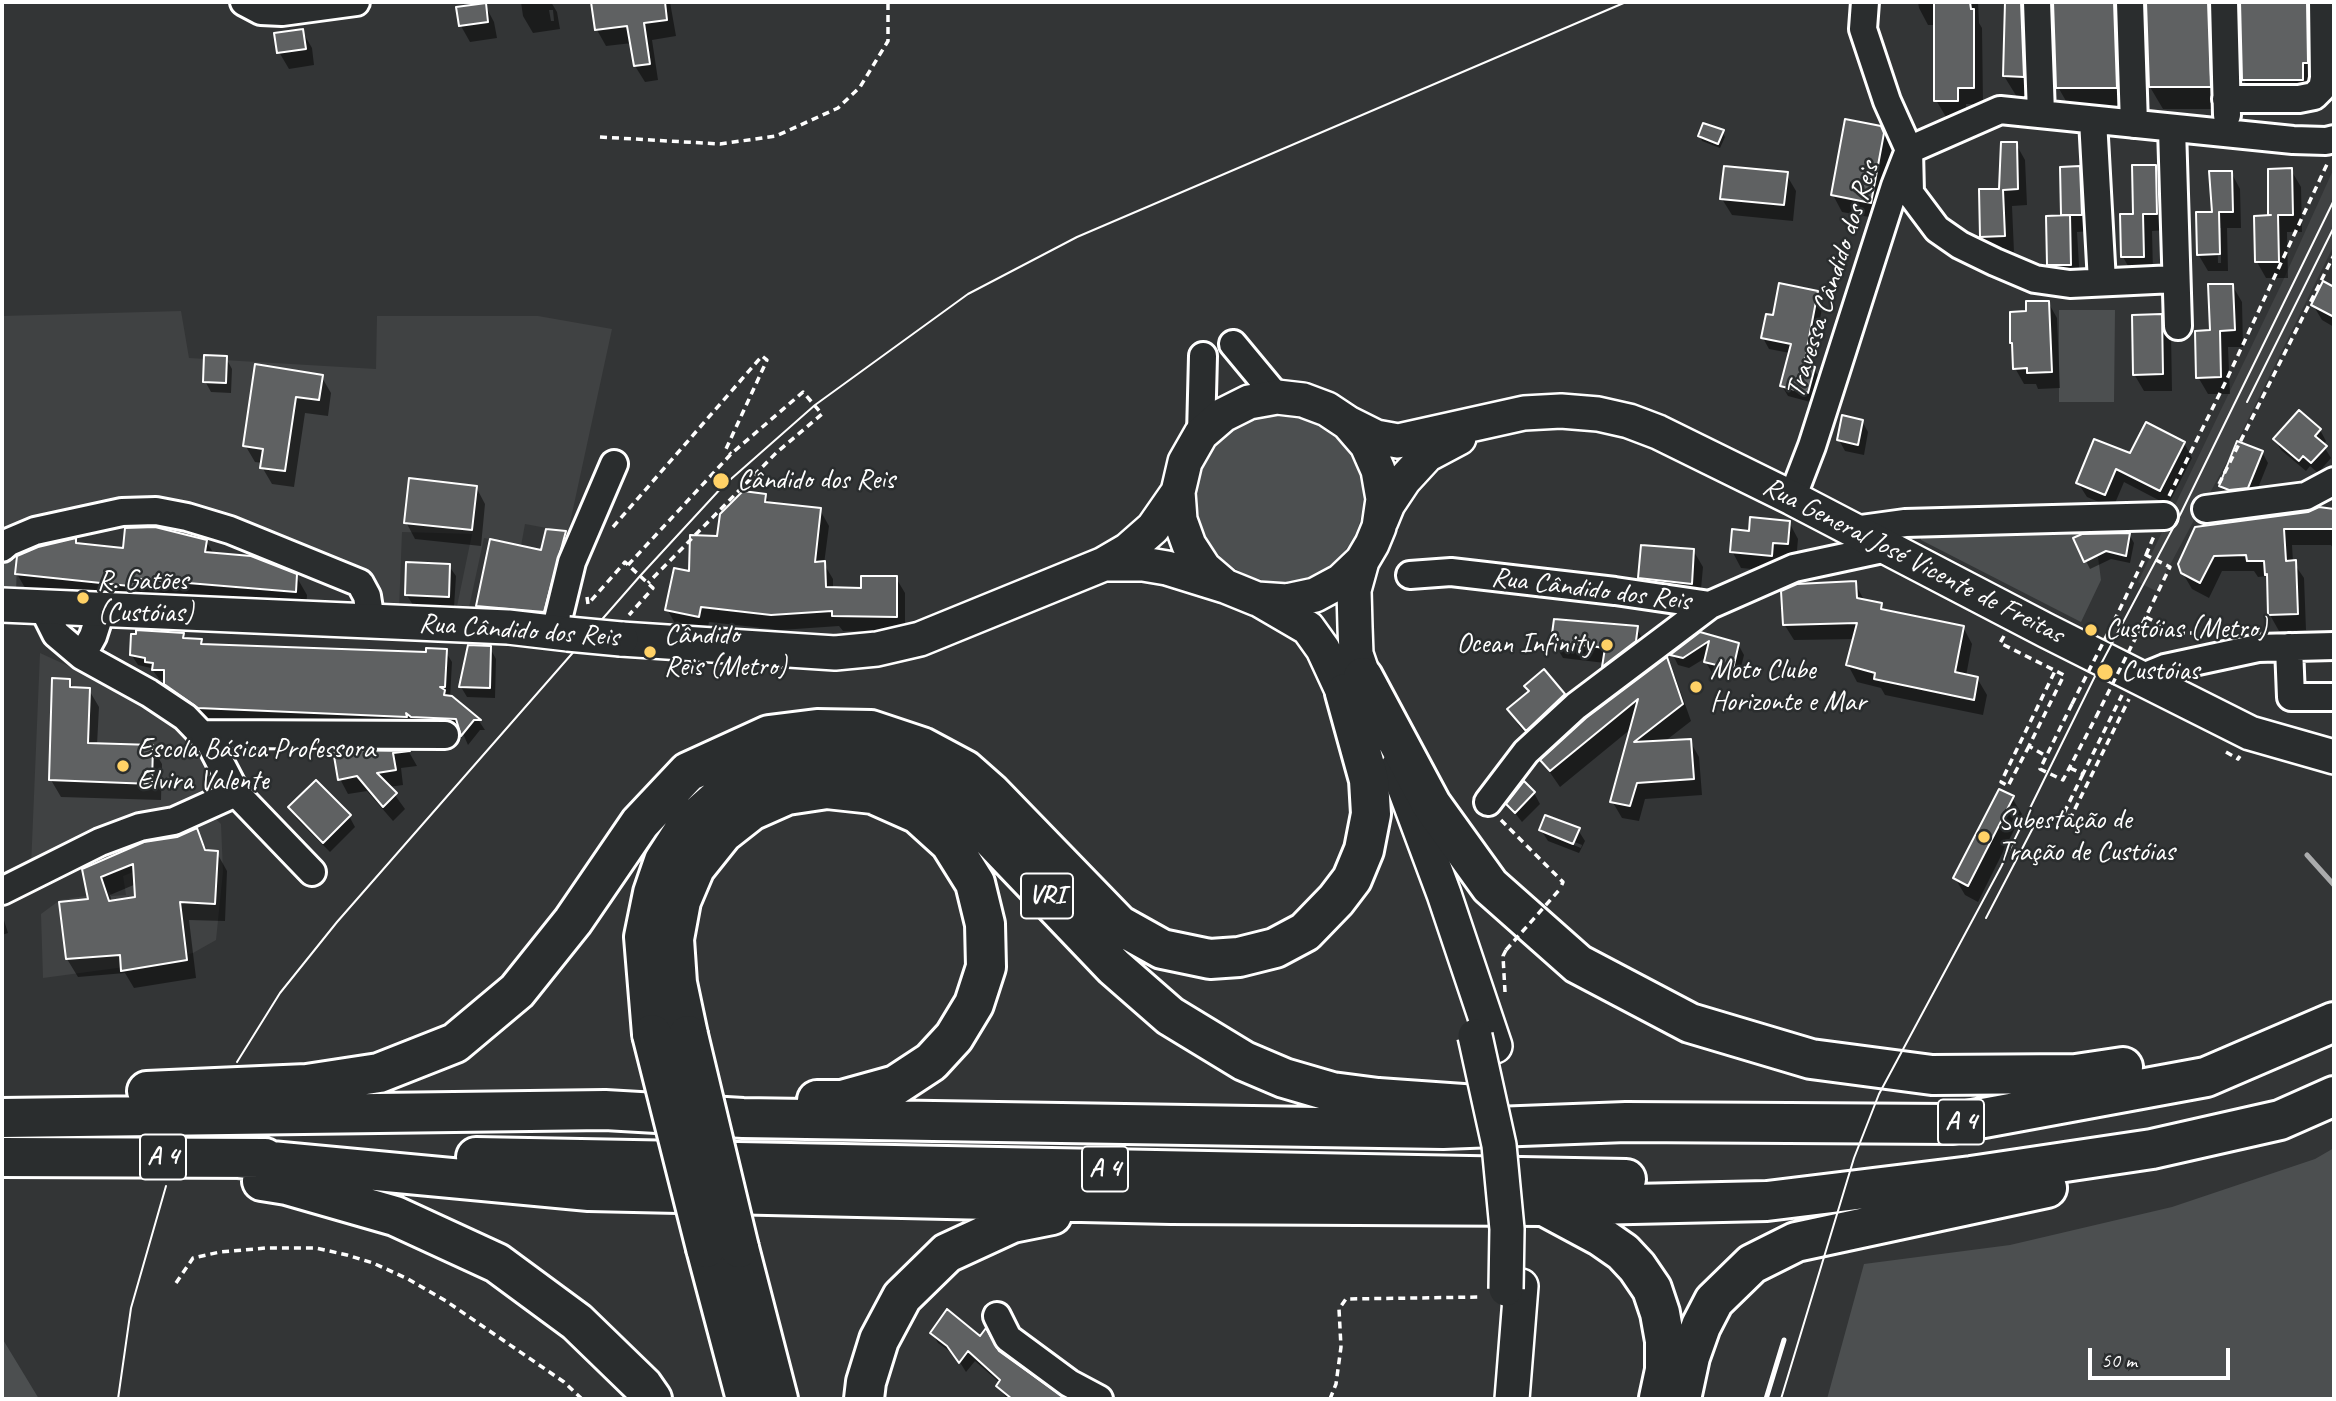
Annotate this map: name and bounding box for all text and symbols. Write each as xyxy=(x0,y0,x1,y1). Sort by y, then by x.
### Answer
street label: Travessa Cândido dos Reis xyxy=(1779,158,1887,402)
place label: Cândido dos Reis xyxy=(737,464,895,498)
street label: Rua General José Vicente de Freitas xyxy=(1757,470,2069,652)
marker: Cândido dos Reis xyxy=(711,471,731,491)
street label: Rua Cândido dos Reis xyxy=(1490,561,1692,619)
place label: R. Gatões (Custóias) xyxy=(97,565,193,631)
marker: R. Gatões (Custóias) xyxy=(75,590,91,606)
street label: Rua Cândido dos Reis xyxy=(418,607,620,655)
place label: Custóias (Metro) xyxy=(2105,613,2267,647)
place label: Cândido Reis (Metro) xyxy=(664,619,786,685)
marker: Custóias (Metro) xyxy=(2083,622,2099,638)
place label: Ocean Infinity xyxy=(1456,628,1593,662)
marker: Ocean Infinity xyxy=(1599,637,1615,653)
marker: Cândido Reis (Metro) xyxy=(642,644,658,660)
place label: Moto Clube Horizonte e Mar xyxy=(1710,654,1866,720)
place label: Custóias xyxy=(2121,655,2199,689)
marker: Custóias xyxy=(2095,662,2115,682)
marker: Moto Clube Horizonte e Mar xyxy=(1688,679,1704,695)
place label: Escola Básica Professora Elvira Valente xyxy=(137,733,375,799)
marker: Escola Básica Professora Elvira Valente xyxy=(115,758,131,774)
place label: Subestação de Tração de Custóias xyxy=(1998,804,2174,870)
marker: Subestação de Tração de Custóias xyxy=(1976,829,1992,845)
road number: VRI xyxy=(1021,874,1073,918)
road number: A 4 xyxy=(1938,1100,1984,1144)
road number: A 4 xyxy=(140,1134,186,1180)
road number: A 4 xyxy=(1082,1146,1128,1192)
scale bar xyxy=(2091,1334,2233,1378)
text: 50 m xyxy=(2101,1347,2137,1373)

